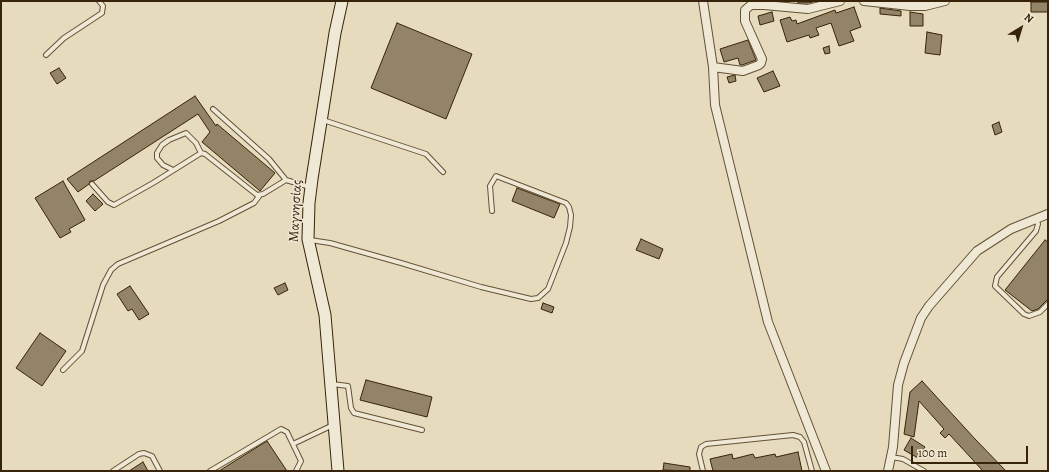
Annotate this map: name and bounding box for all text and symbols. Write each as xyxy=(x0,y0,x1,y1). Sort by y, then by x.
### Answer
north arrow xyxy=(1001,8,1041,48)
text: N xyxy=(1021,10,1036,27)
street label: Μαγνησίας xyxy=(286,179,306,243)
scale bar xyxy=(913,438,1030,464)
text: 100 m xyxy=(918,445,947,461)

